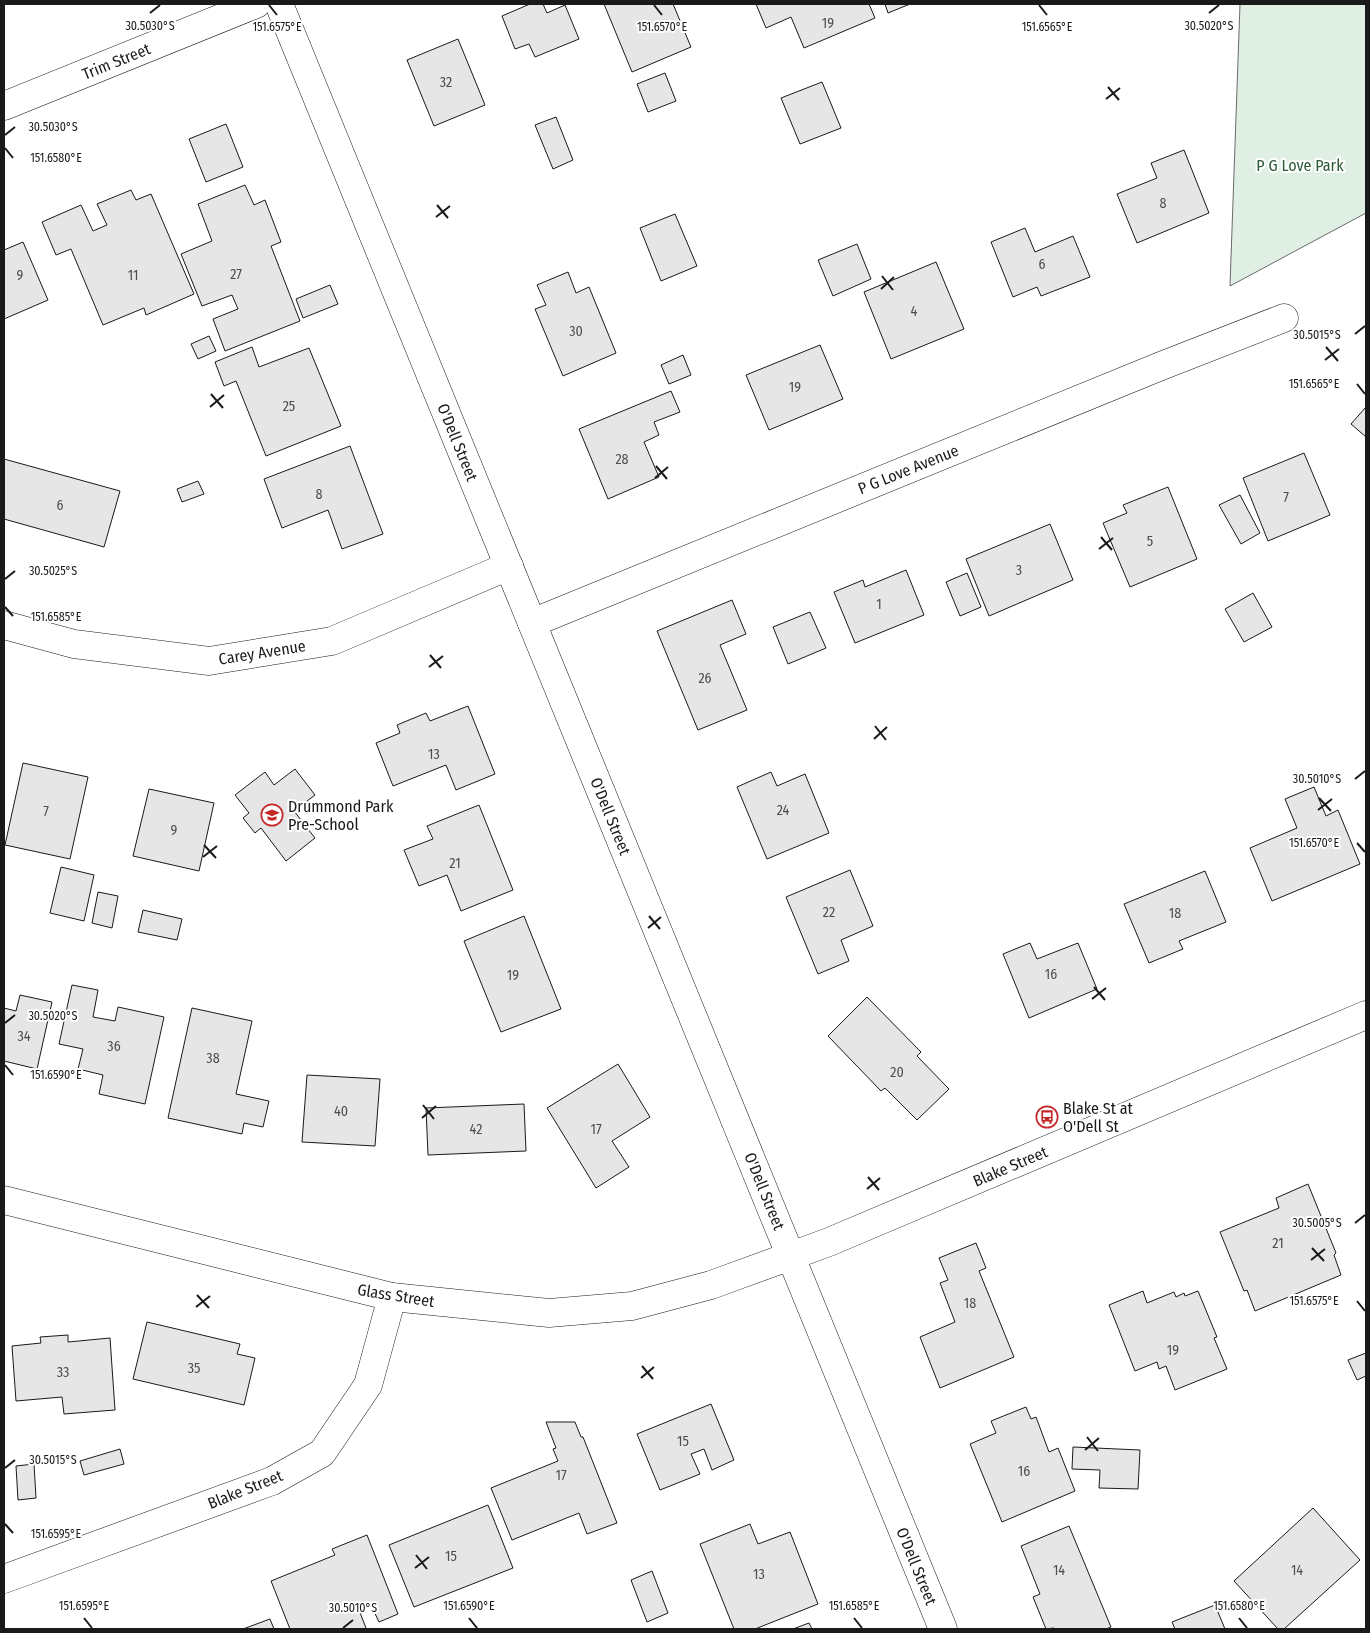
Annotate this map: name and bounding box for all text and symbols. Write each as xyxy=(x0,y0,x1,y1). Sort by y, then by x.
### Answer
house number: 19 xyxy=(822,15,834,32)
text: 30.5030°S xyxy=(125,19,175,33)
text: 30.5020°S xyxy=(1184,19,1234,33)
text: 151.6575°E xyxy=(252,20,302,34)
text: 151.6570°E xyxy=(637,20,687,34)
text: 151.6565°E xyxy=(1022,20,1073,34)
street label: Trim Street xyxy=(79,39,154,84)
house number: 32 xyxy=(440,74,452,91)
text: 30.5030°S xyxy=(28,120,78,134)
text: 151.6580°E xyxy=(30,151,82,165)
park label: P G Love Park xyxy=(1256,156,1344,175)
house number: 8 xyxy=(1160,195,1167,212)
house number: 6 xyxy=(1039,256,1046,273)
house number: 27 xyxy=(230,266,242,283)
house number: 9 xyxy=(17,267,24,284)
house number: 11 xyxy=(128,267,138,284)
house number: 4 xyxy=(911,303,918,320)
house number: 30 xyxy=(569,323,583,340)
text: 30.5015°S xyxy=(1293,328,1341,342)
text: 151.6565°E xyxy=(1289,377,1340,391)
house number: 19 xyxy=(789,379,801,396)
house number: 25 xyxy=(283,398,295,415)
street label: O'Dell Street xyxy=(433,401,482,484)
street label: P G Love Avenue xyxy=(855,441,961,498)
house number: 28 xyxy=(615,451,629,468)
house number: 8 xyxy=(316,486,323,503)
house number: 7 xyxy=(1283,489,1289,506)
house number: 6 xyxy=(57,497,64,514)
house number: 5 xyxy=(1147,533,1153,550)
house number: 3 xyxy=(1016,562,1022,579)
text: 30.5025°S xyxy=(29,564,77,578)
house number: 1 xyxy=(876,596,882,613)
text: 151.6585°E xyxy=(31,610,82,624)
street label: Carey Avenue xyxy=(217,636,307,669)
house number: 26 xyxy=(698,670,712,687)
house number: 13 xyxy=(428,746,440,763)
text: 30.5010°S xyxy=(1293,772,1341,786)
street label: O'Dell Street xyxy=(586,775,635,858)
place label: Drummond Park Pre-School xyxy=(288,797,394,834)
house number: 24 xyxy=(777,802,790,819)
house number: 7 xyxy=(43,803,49,820)
school or university icon: Drummond Park Pre-School xyxy=(260,803,284,827)
house number: 9 xyxy=(171,822,178,839)
text: 151.6570°E xyxy=(1289,836,1339,850)
house number: 21 xyxy=(449,855,461,872)
house number: 22 xyxy=(823,904,835,921)
house number: 18 xyxy=(1169,905,1181,922)
house number: 16 xyxy=(1045,966,1057,983)
house number: 19 xyxy=(507,967,519,984)
text: 30.5020°S xyxy=(28,1009,78,1023)
house number: 34 xyxy=(17,1028,31,1045)
house number: 36 xyxy=(107,1038,121,1055)
house number: 38 xyxy=(206,1050,220,1067)
house number: 20 xyxy=(890,1064,904,1081)
text: 151.6590°E xyxy=(30,1068,82,1082)
place label: Blake St at O'Dell St xyxy=(1063,1099,1133,1136)
house number: 40 xyxy=(334,1103,348,1120)
bus stop icon: Blake St at O'Dell St xyxy=(1035,1105,1059,1129)
house number: 42 xyxy=(470,1121,482,1138)
house number: 17 xyxy=(590,1121,602,1138)
street label: Blake Street xyxy=(970,1142,1051,1191)
street label: O'Dell Street xyxy=(740,1150,789,1233)
text: 30.5005°S xyxy=(1292,1216,1342,1230)
house number: 21 xyxy=(1272,1235,1284,1252)
street label: Glass Street xyxy=(356,1280,437,1311)
text: 151.6575°E xyxy=(1289,1294,1339,1308)
house number: 18 xyxy=(964,1295,976,1312)
house number: 19 xyxy=(1167,1342,1179,1359)
house number: 35 xyxy=(188,1360,200,1377)
house number: 33 xyxy=(57,1364,69,1381)
house number: 15 xyxy=(677,1433,689,1450)
text: 30.5015°S xyxy=(29,1453,77,1467)
house number: 16 xyxy=(1018,1463,1030,1480)
street label: Blake Street xyxy=(205,1466,286,1513)
house number: 17 xyxy=(555,1467,567,1484)
street label: O'Dell Street xyxy=(892,1525,941,1608)
text: 151.6595°E xyxy=(31,1527,82,1541)
house number: 15 xyxy=(445,1548,457,1565)
house number: 14 xyxy=(1053,1562,1065,1579)
house number: 14 xyxy=(1291,1562,1303,1579)
house number: 13 xyxy=(753,1566,765,1583)
text: 151.6595°E xyxy=(59,1599,110,1613)
text: 151.6590°E xyxy=(443,1599,495,1613)
text: 151.6585°E xyxy=(829,1599,880,1613)
text: 151.6580°E xyxy=(1213,1599,1265,1613)
text: 30.5010°S xyxy=(329,1601,377,1615)

